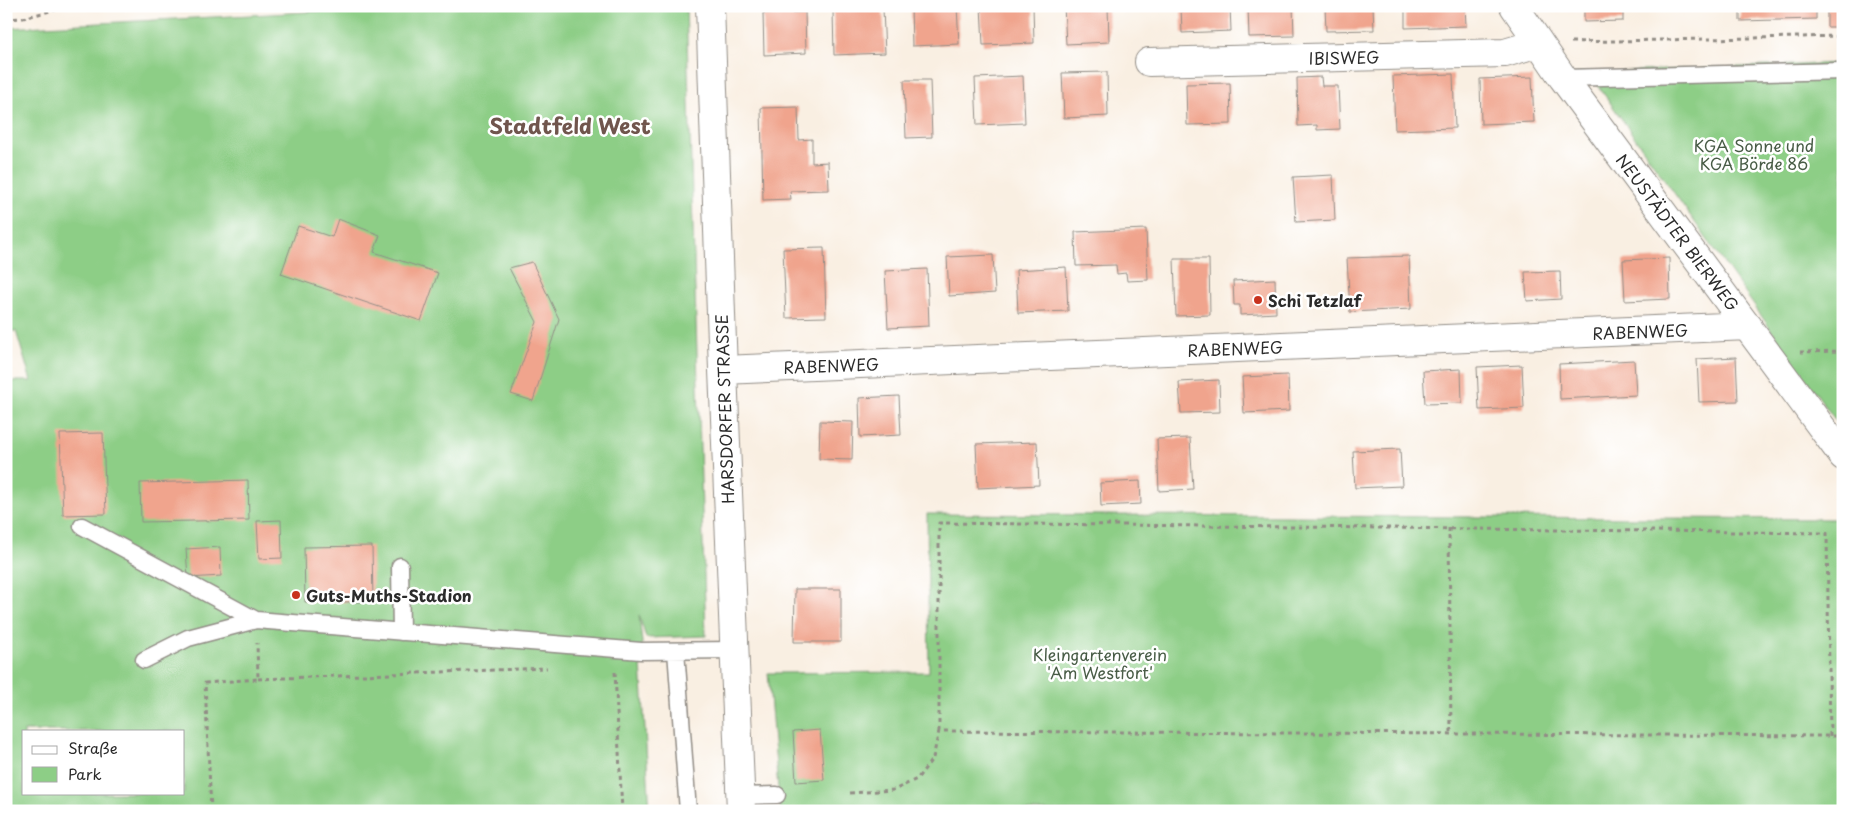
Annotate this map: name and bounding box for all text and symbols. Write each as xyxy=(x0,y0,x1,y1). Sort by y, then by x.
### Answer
street label: IBISWEG xyxy=(1308,44,1380,70)
district label: Stadtfeld West xyxy=(489,109,651,141)
park label: KGA Sonne und KGA Börde 86 xyxy=(1694,133,1814,175)
street label: NEUSTÄDTER BIERWEG xyxy=(1611,149,1745,315)
place label: Schi Tetzlaf xyxy=(1268,288,1362,312)
marker: Schi Tetzlaf xyxy=(1252,294,1264,306)
street label: HARSDORFER STRASSE xyxy=(709,314,739,504)
street label: RABENWEG xyxy=(1592,317,1688,345)
street label: RABENWEG xyxy=(1187,334,1283,362)
street label: RABENWEG xyxy=(783,351,879,379)
place label: Guts-Muths-Stadion xyxy=(306,583,472,607)
marker: Guts-Muths-Stadion xyxy=(290,589,302,601)
park label: Kleingartenverein 'Am Westfort' xyxy=(1033,642,1167,684)
legend xyxy=(22,730,185,794)
text: Straße xyxy=(68,736,118,759)
text: Park xyxy=(68,762,102,785)

